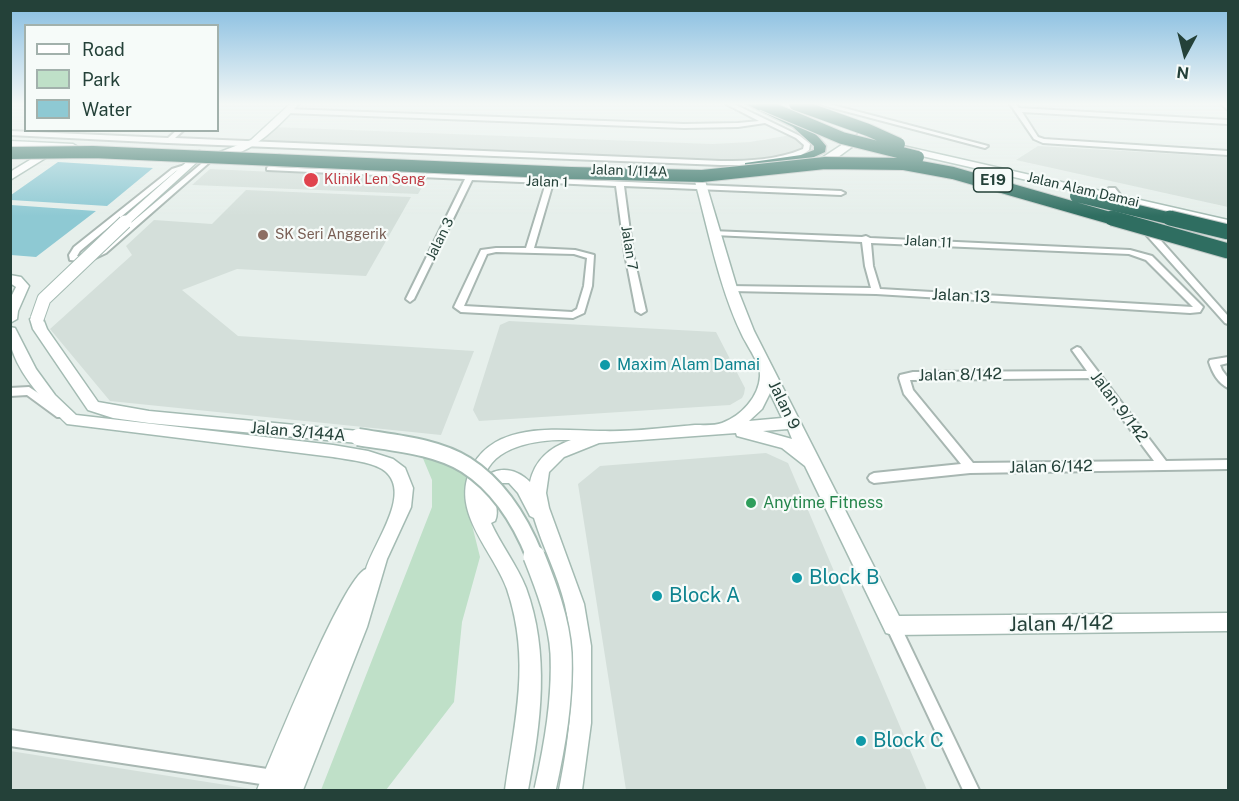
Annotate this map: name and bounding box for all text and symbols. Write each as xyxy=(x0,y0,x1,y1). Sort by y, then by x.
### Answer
legend xyxy=(24,24,219,132)
north arrow xyxy=(1155,24,1215,84)
text: Road xyxy=(82,39,125,60)
text: N xyxy=(1175,62,1190,83)
text: Park xyxy=(82,69,120,90)
text: Water xyxy=(82,99,132,120)
street label: Jalan 1/114A xyxy=(590,161,668,181)
road number: E19 xyxy=(974,168,1012,192)
street label: Jalan Alam Damai xyxy=(1025,169,1141,211)
marker: Klinik Len Seng xyxy=(302,171,320,189)
place label: Klinik Len Seng xyxy=(324,172,425,188)
street label: Jalan 1 xyxy=(526,173,568,191)
street label: Jalan 3 xyxy=(423,215,457,263)
street label: Jalan 7 xyxy=(617,224,641,272)
place label: SK Seri Anggerik xyxy=(275,227,387,243)
marker: SK Seri Anggerik xyxy=(256,228,270,242)
street label: Jalan 11 xyxy=(904,232,952,252)
street label: Jalan 13 xyxy=(931,285,991,307)
place label: Maxim Alam Damai xyxy=(617,355,760,375)
marker: Maxim Alam Damai xyxy=(598,358,612,372)
street label: Jalan 8/142 xyxy=(918,365,1002,385)
street label: Jalan 9/142 xyxy=(1086,368,1152,446)
street label: Jalan 9 xyxy=(764,378,804,432)
street label: Jalan 3/144A xyxy=(250,418,346,446)
street label: Jalan 6/142 xyxy=(1009,457,1093,477)
place label: Anytime Fitness xyxy=(763,493,883,513)
marker: Anytime Fitness xyxy=(744,496,758,510)
place label: Block B xyxy=(809,566,880,590)
marker: Block B xyxy=(790,571,804,585)
place label: Block A xyxy=(669,584,740,608)
marker: Block A xyxy=(650,589,664,603)
street label: Jalan 4/142 xyxy=(1009,611,1113,637)
place label: Block C xyxy=(873,729,944,753)
marker: Block C xyxy=(854,734,868,748)

